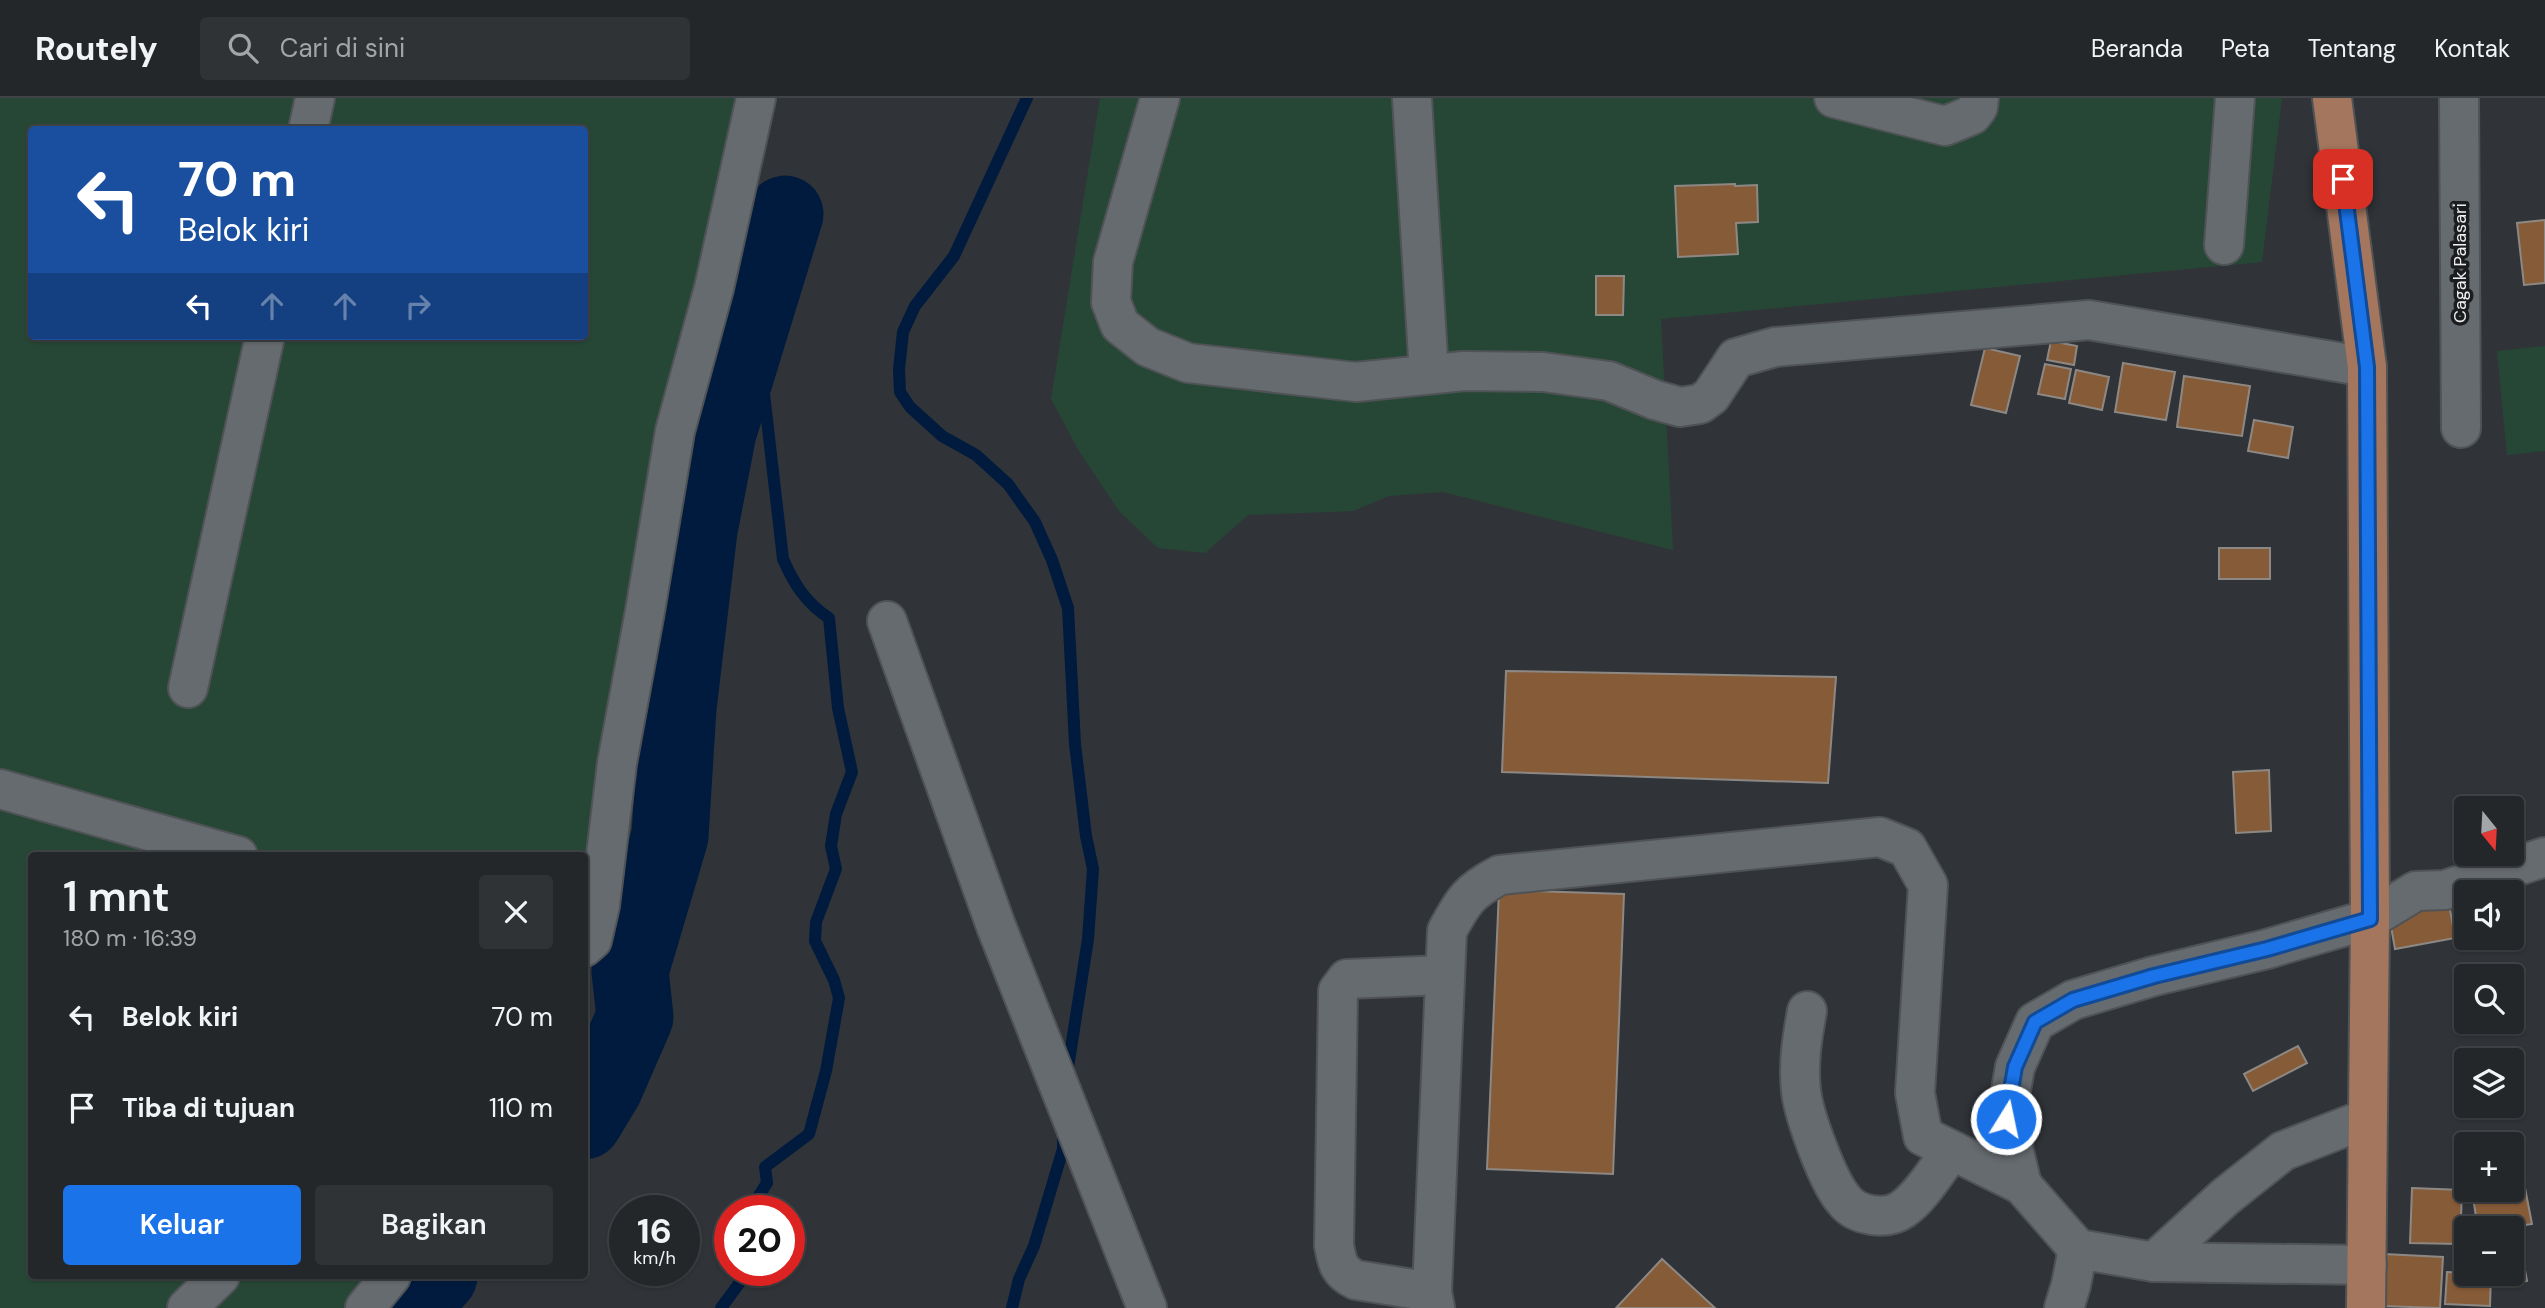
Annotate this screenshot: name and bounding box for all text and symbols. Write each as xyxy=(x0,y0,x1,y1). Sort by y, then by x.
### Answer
search box xyxy=(200,17,690,80)
text: Routely xyxy=(35,27,158,70)
icon: search xyxy=(224,29,262,67)
text: Cari di sini xyxy=(280,31,405,65)
text: Beranda xyxy=(2091,33,2183,64)
text: Peta xyxy=(2221,33,2270,64)
text: Tentang xyxy=(2308,33,2396,64)
text: Kontak xyxy=(2434,33,2510,64)
text: 70 m xyxy=(178,147,296,211)
pin xyxy=(2313,149,2373,209)
icon: left xyxy=(63,154,154,245)
icon: arrive xyxy=(2324,160,2362,198)
street label: Cagak Palasari xyxy=(2448,203,2472,323)
text: Belok kiri xyxy=(178,209,310,251)
icon: left xyxy=(180,287,218,325)
icon: ahead xyxy=(253,287,291,325)
icon: ahead xyxy=(326,287,364,325)
icon: right xyxy=(399,287,437,325)
north arrow xyxy=(2454,796,2524,866)
map controls xyxy=(2454,796,2524,1286)
text: 1 mnt xyxy=(63,869,170,924)
button: close xyxy=(479,875,553,949)
button: sound xyxy=(2454,880,2524,950)
text: 180 m · 16:39 xyxy=(63,923,197,953)
button: search xyxy=(2454,964,2524,1034)
icon: left xyxy=(63,998,101,1036)
text: Belok kiri xyxy=(122,1000,238,1034)
text: 70 m xyxy=(492,1000,553,1034)
button: layers xyxy=(2454,1048,2524,1118)
position arrow xyxy=(1969,1082,2043,1156)
icon: arrive xyxy=(63,1089,101,1127)
text: Tiba di tujuan xyxy=(122,1091,295,1125)
text: 110 m xyxy=(489,1091,553,1125)
button: + xyxy=(2454,1132,2524,1202)
button: Keluar xyxy=(63,1185,301,1265)
button: Bagikan xyxy=(315,1185,553,1265)
speed limit sign: 20 xyxy=(714,1195,805,1286)
text: 16 xyxy=(637,1208,672,1254)
button: − xyxy=(2454,1216,2524,1286)
text: km/h xyxy=(633,1246,676,1270)

